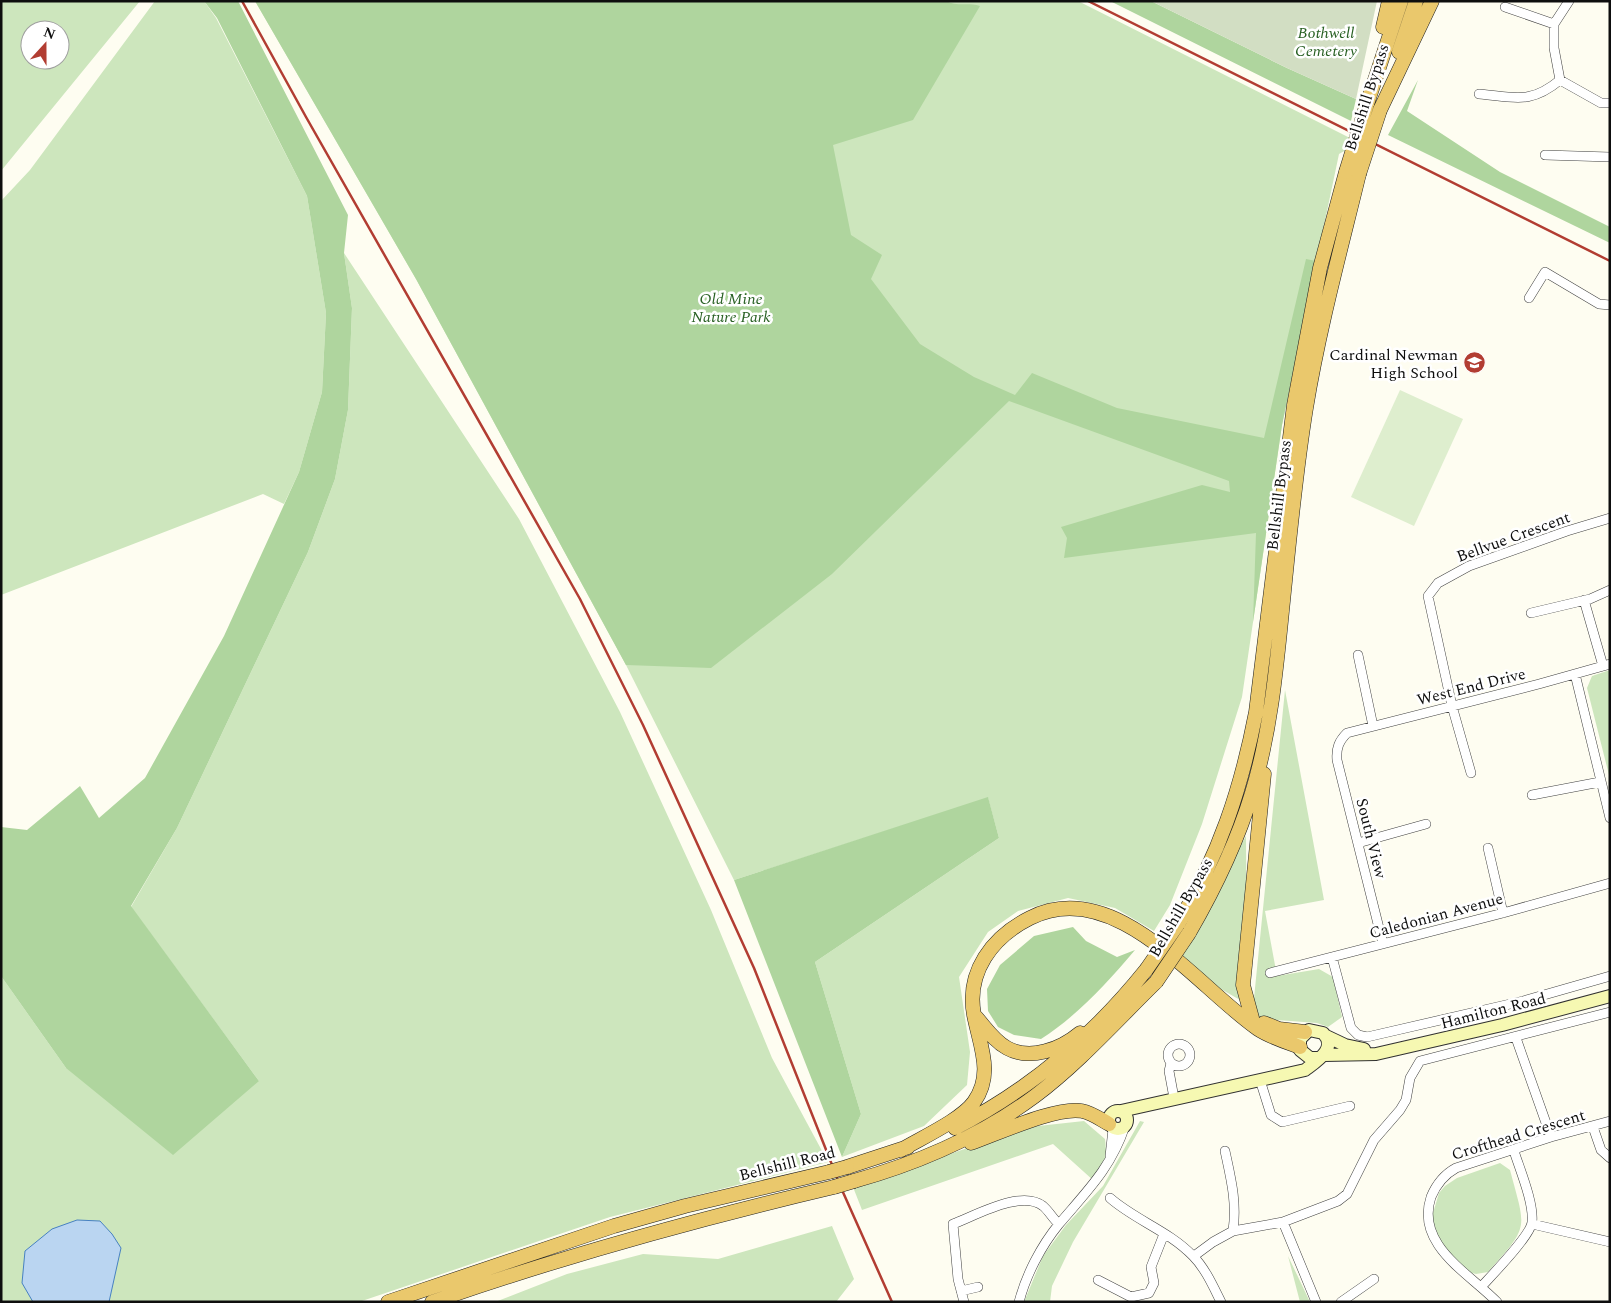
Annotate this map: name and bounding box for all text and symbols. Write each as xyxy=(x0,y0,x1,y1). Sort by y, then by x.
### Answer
north arrow xyxy=(20,20,70,70)
text: N xyxy=(40,21,59,45)
park label: Bothwell Cemetery xyxy=(1295,21,1357,63)
street label: Bellshill Bypass xyxy=(1338,41,1396,154)
park label: Old Mine Nature Park xyxy=(691,287,771,329)
place label: Cardinal Newman High School xyxy=(1329,343,1458,385)
school or university icon: Cardinal Newman High School xyxy=(1462,351,1486,375)
street label: Bellshill Bypass xyxy=(1260,438,1298,552)
street label: Bellvue Crescent xyxy=(1453,505,1574,569)
street label: West End Drive xyxy=(1414,662,1528,712)
street label: South View xyxy=(1349,796,1393,882)
street label: Bellshill Bypass xyxy=(1143,853,1219,962)
street label: Caledonian Avenue xyxy=(1367,887,1506,945)
street label: Hamilton Road xyxy=(1438,986,1549,1036)
street label: Crofthead Crescent xyxy=(1448,1103,1588,1167)
street label: Bellshill Road xyxy=(737,1140,838,1188)

